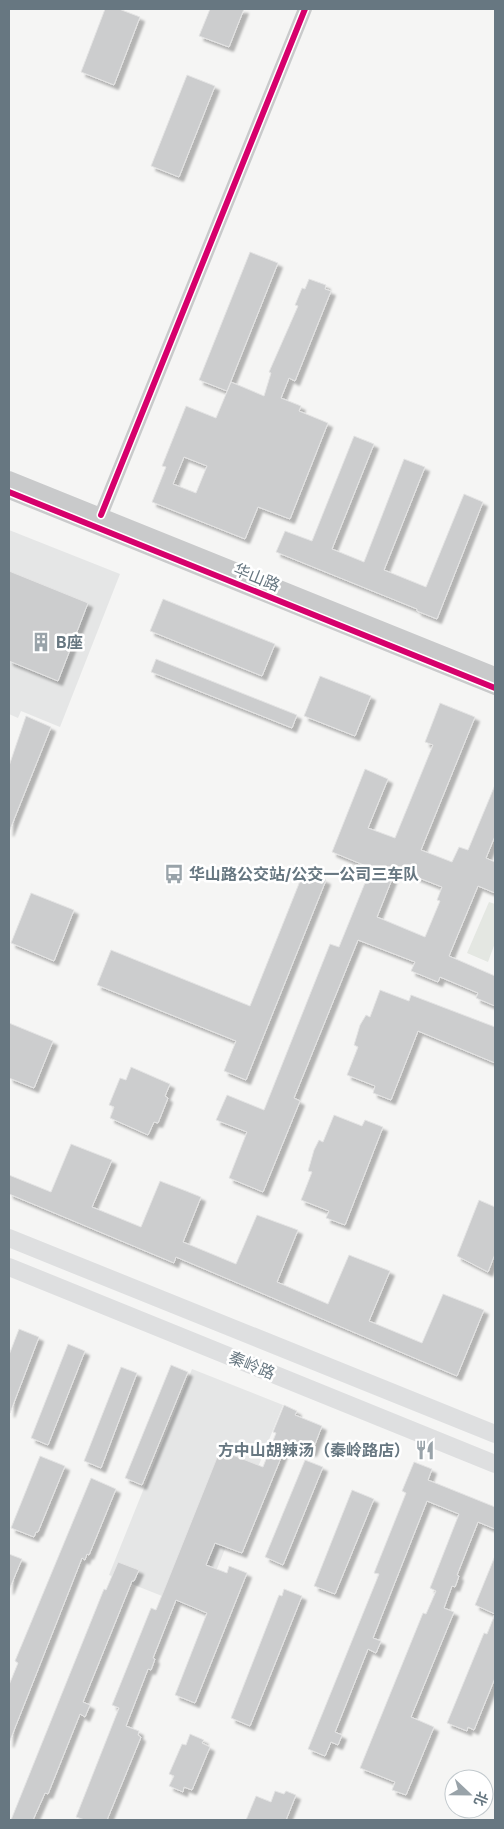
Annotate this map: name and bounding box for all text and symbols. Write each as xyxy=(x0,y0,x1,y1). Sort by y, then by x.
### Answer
street label: 华山路 xyxy=(231,559,283,595)
building icon: B座 xyxy=(30,631,52,653)
place label: B座 xyxy=(56,632,83,652)
bus stop icon: 华山路公交站/公交一公司三车队 xyxy=(163,863,185,885)
place label: 华山路公交站/公交一公司三车队 xyxy=(189,864,419,884)
street label: 秦岭路 xyxy=(226,1347,278,1383)
restaurant icon: 方中山胡辣汤（秦岭路店） xyxy=(414,1439,436,1461)
place label: 方中山胡辣汤（秦岭路店） xyxy=(218,1440,410,1460)
north arrow xyxy=(444,1769,494,1819)
text: 北 xyxy=(471,1789,492,1809)

